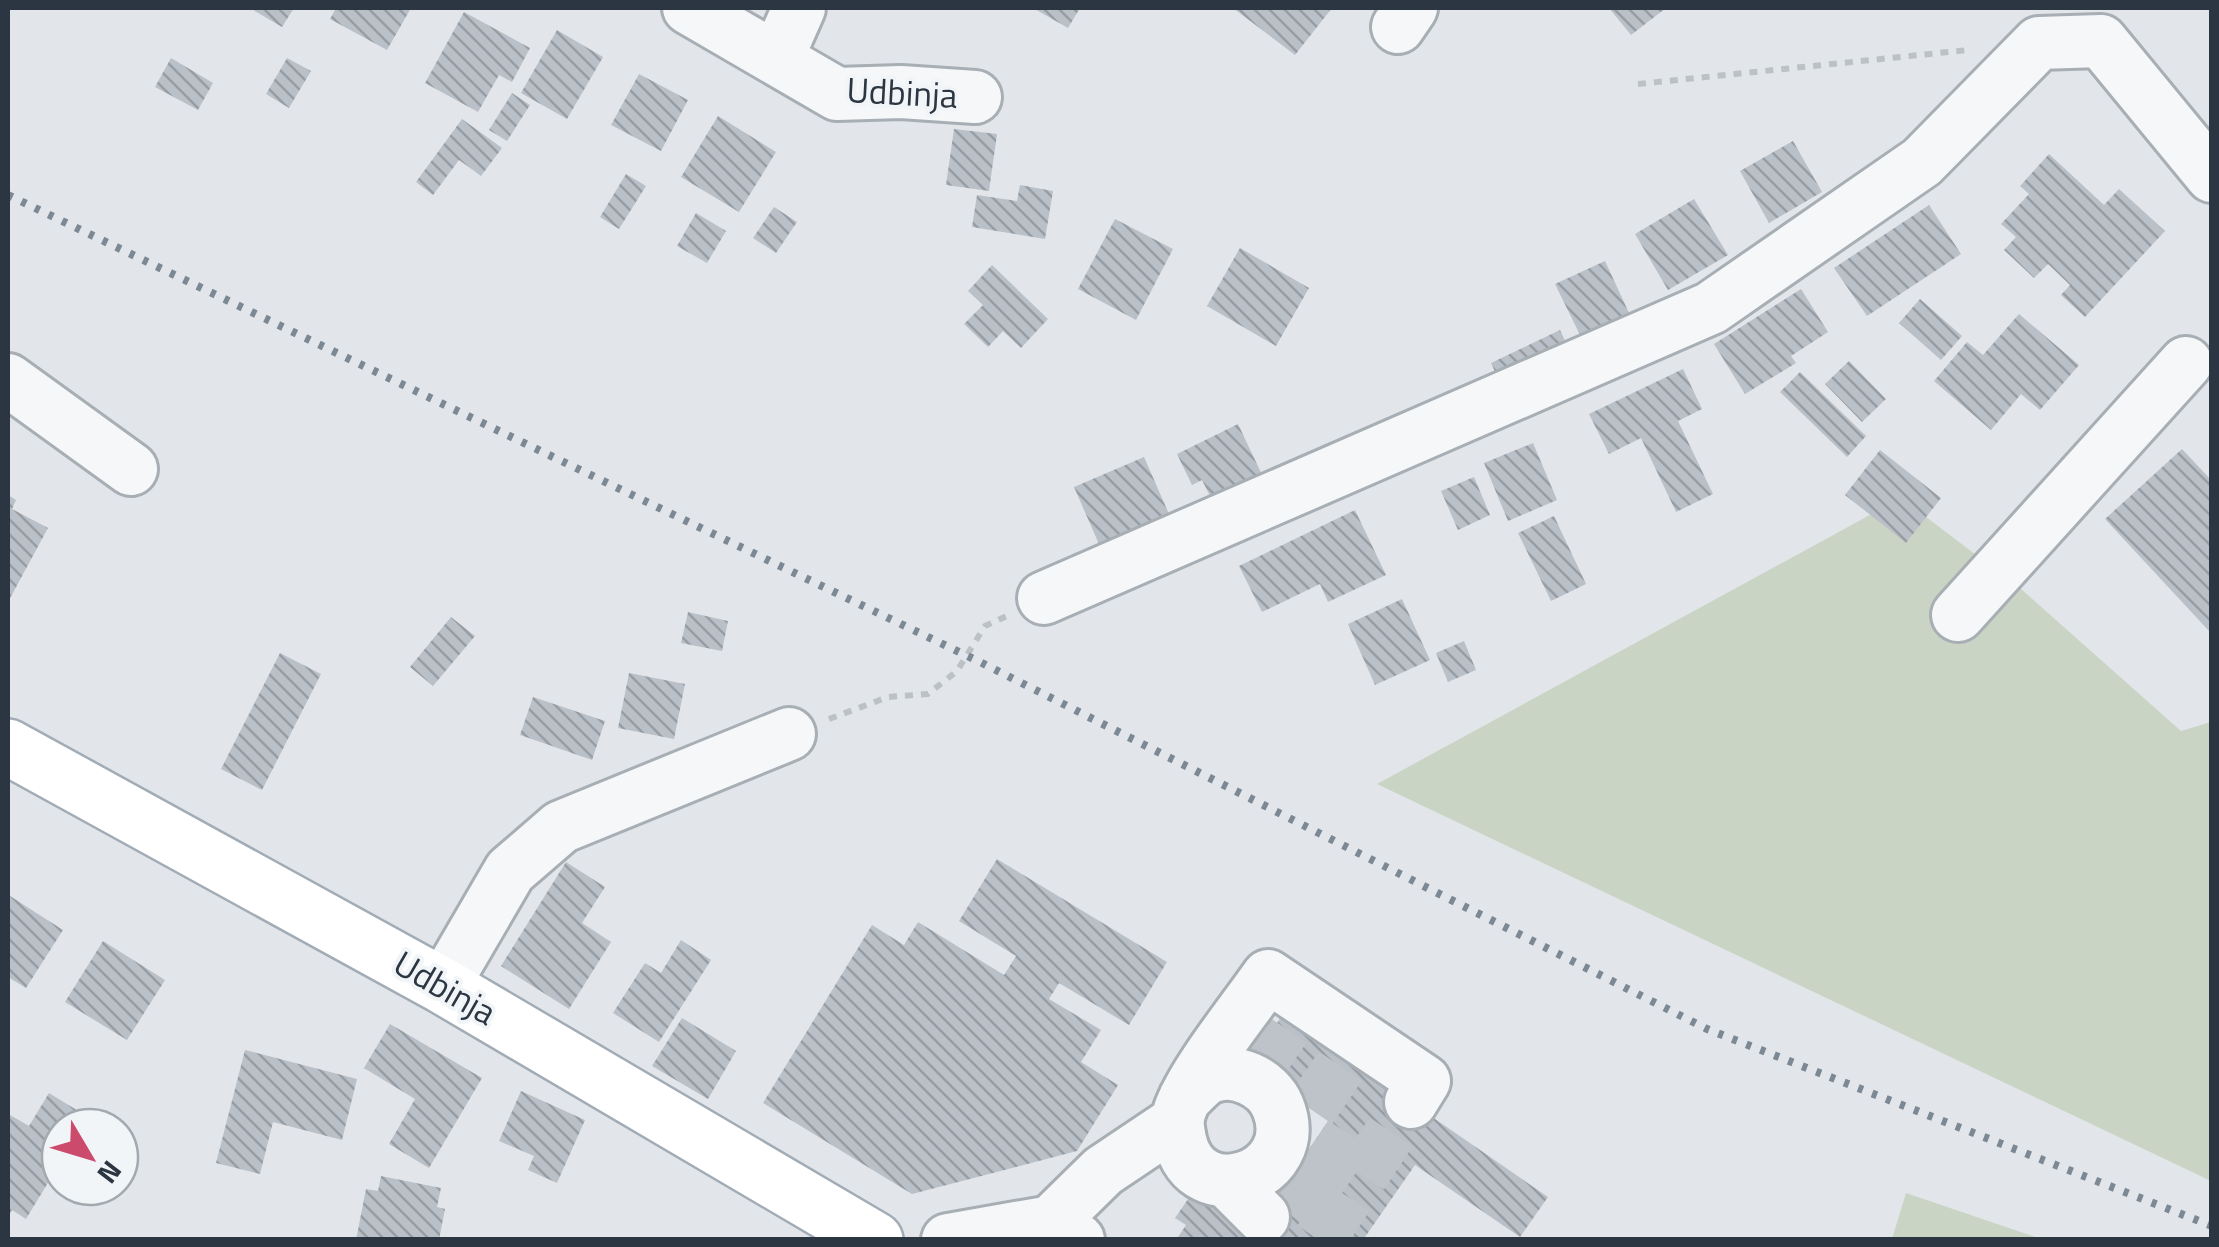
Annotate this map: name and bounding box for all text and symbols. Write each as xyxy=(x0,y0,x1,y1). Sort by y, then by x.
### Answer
street label: Udbinja xyxy=(845,62,959,122)
street label: Udbinja xyxy=(384,936,507,1038)
north arrow xyxy=(40,1107,140,1207)
text: N xyxy=(87,1152,133,1194)

